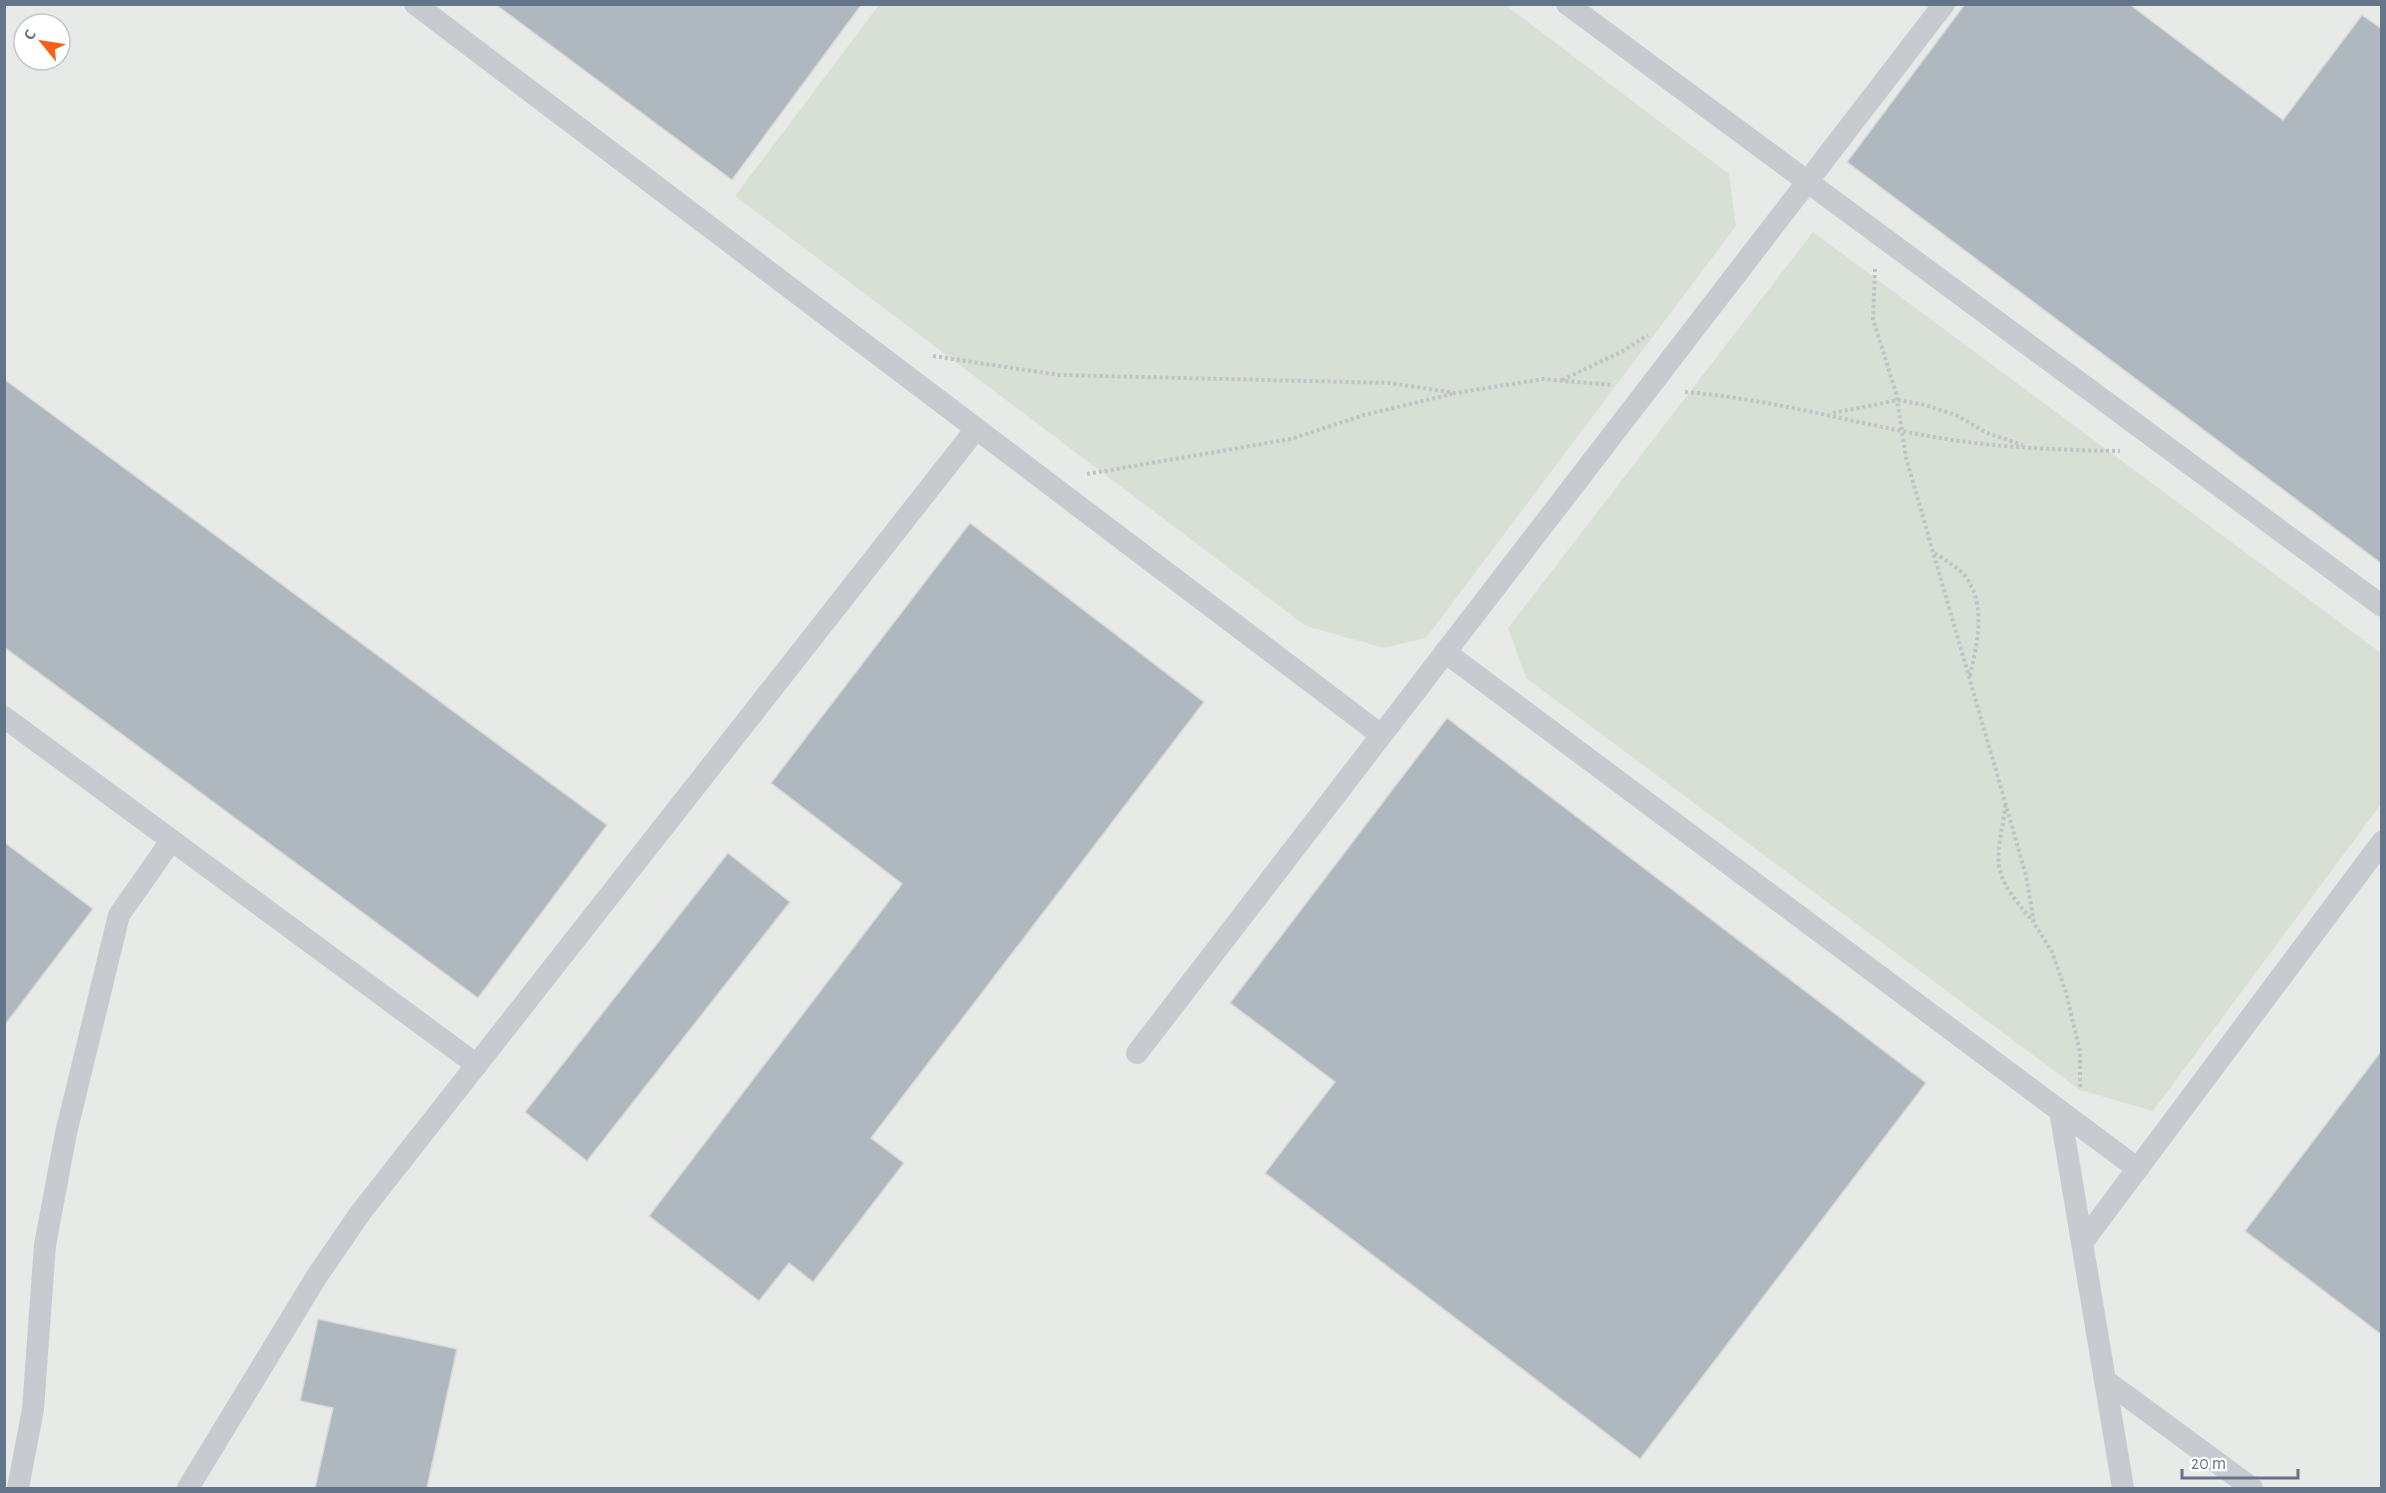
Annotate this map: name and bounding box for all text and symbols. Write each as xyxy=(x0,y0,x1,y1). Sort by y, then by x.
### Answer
north arrow xyxy=(12,12,72,72)
text: С xyxy=(21,27,39,43)
scale bar xyxy=(2182,1442,2298,1480)
text: 20 m xyxy=(2191,1455,2226,1473)

